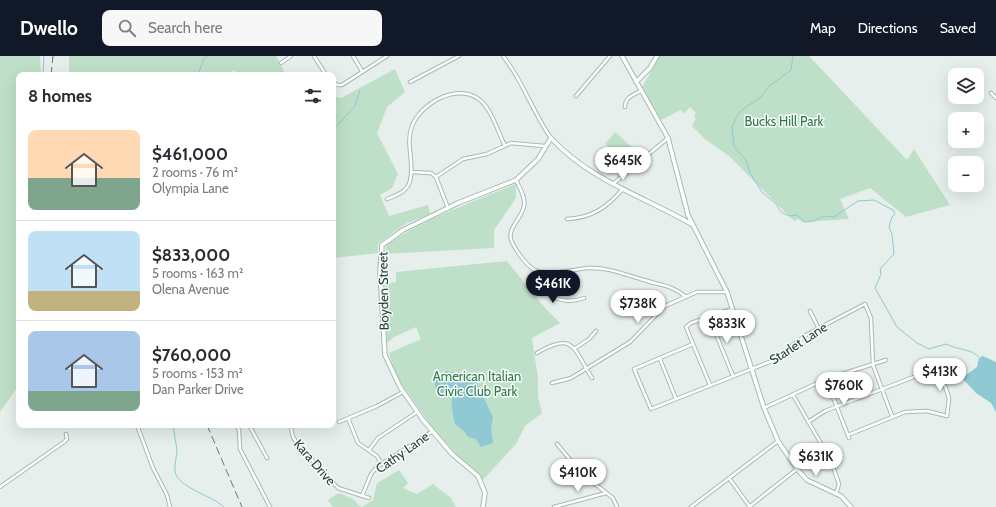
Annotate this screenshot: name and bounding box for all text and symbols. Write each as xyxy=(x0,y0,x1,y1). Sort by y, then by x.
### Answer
search box xyxy=(102,10,382,46)
text: Dwello xyxy=(20,17,78,40)
icon: search xyxy=(116,17,138,39)
text: Search here xyxy=(148,19,222,37)
text: Map xyxy=(810,19,836,37)
text: Directions xyxy=(858,19,918,37)
text: Saved xyxy=(940,19,976,37)
map controls xyxy=(948,68,984,192)
button: layers xyxy=(948,68,984,104)
icon: filters xyxy=(302,85,324,107)
text: 8 homes xyxy=(28,86,92,106)
button: + xyxy=(948,112,984,148)
park label: Bucks Hill Park xyxy=(745,113,824,129)
text: $461,000 xyxy=(152,144,228,164)
icon: home xyxy=(60,146,108,194)
pin: $645K xyxy=(595,147,651,181)
text: $645K xyxy=(604,152,642,168)
button: − xyxy=(948,156,984,192)
text: 2 rooms · 76 m² xyxy=(152,164,238,180)
text: Olympia Lane xyxy=(152,180,229,196)
text: $833,000 xyxy=(152,245,230,265)
icon: home xyxy=(60,247,108,295)
street label: Boyden Street xyxy=(374,251,392,330)
text: 5 rooms · 163 m² xyxy=(152,265,243,281)
pin: $461K xyxy=(525,270,581,304)
text: $461K xyxy=(535,275,571,291)
text: Olena Avenue xyxy=(152,281,229,297)
pin: $738K xyxy=(610,290,666,324)
text: $738K xyxy=(619,295,657,311)
pin: $833K xyxy=(699,310,755,344)
text: $833K xyxy=(708,315,746,331)
street label: Starlet Lane xyxy=(766,318,830,368)
text: $760,000 xyxy=(152,345,231,365)
icon: home xyxy=(60,347,108,395)
pin: $413K xyxy=(912,358,968,392)
text: $413K xyxy=(922,363,958,379)
text: 5 rooms · 153 m² xyxy=(152,365,243,381)
park label: American Italian Civic Club Park xyxy=(433,368,521,399)
pin: $760K xyxy=(816,372,872,406)
text: $760K xyxy=(825,377,863,393)
text: Dan Parker Drive xyxy=(152,381,244,397)
street label: Cathy Lane xyxy=(372,428,432,476)
street label: Kara Drive xyxy=(291,436,340,489)
pin: $631K xyxy=(788,443,844,477)
text: $631K xyxy=(799,448,833,464)
pin: $410K xyxy=(550,459,606,493)
text: $410K xyxy=(559,464,597,480)

